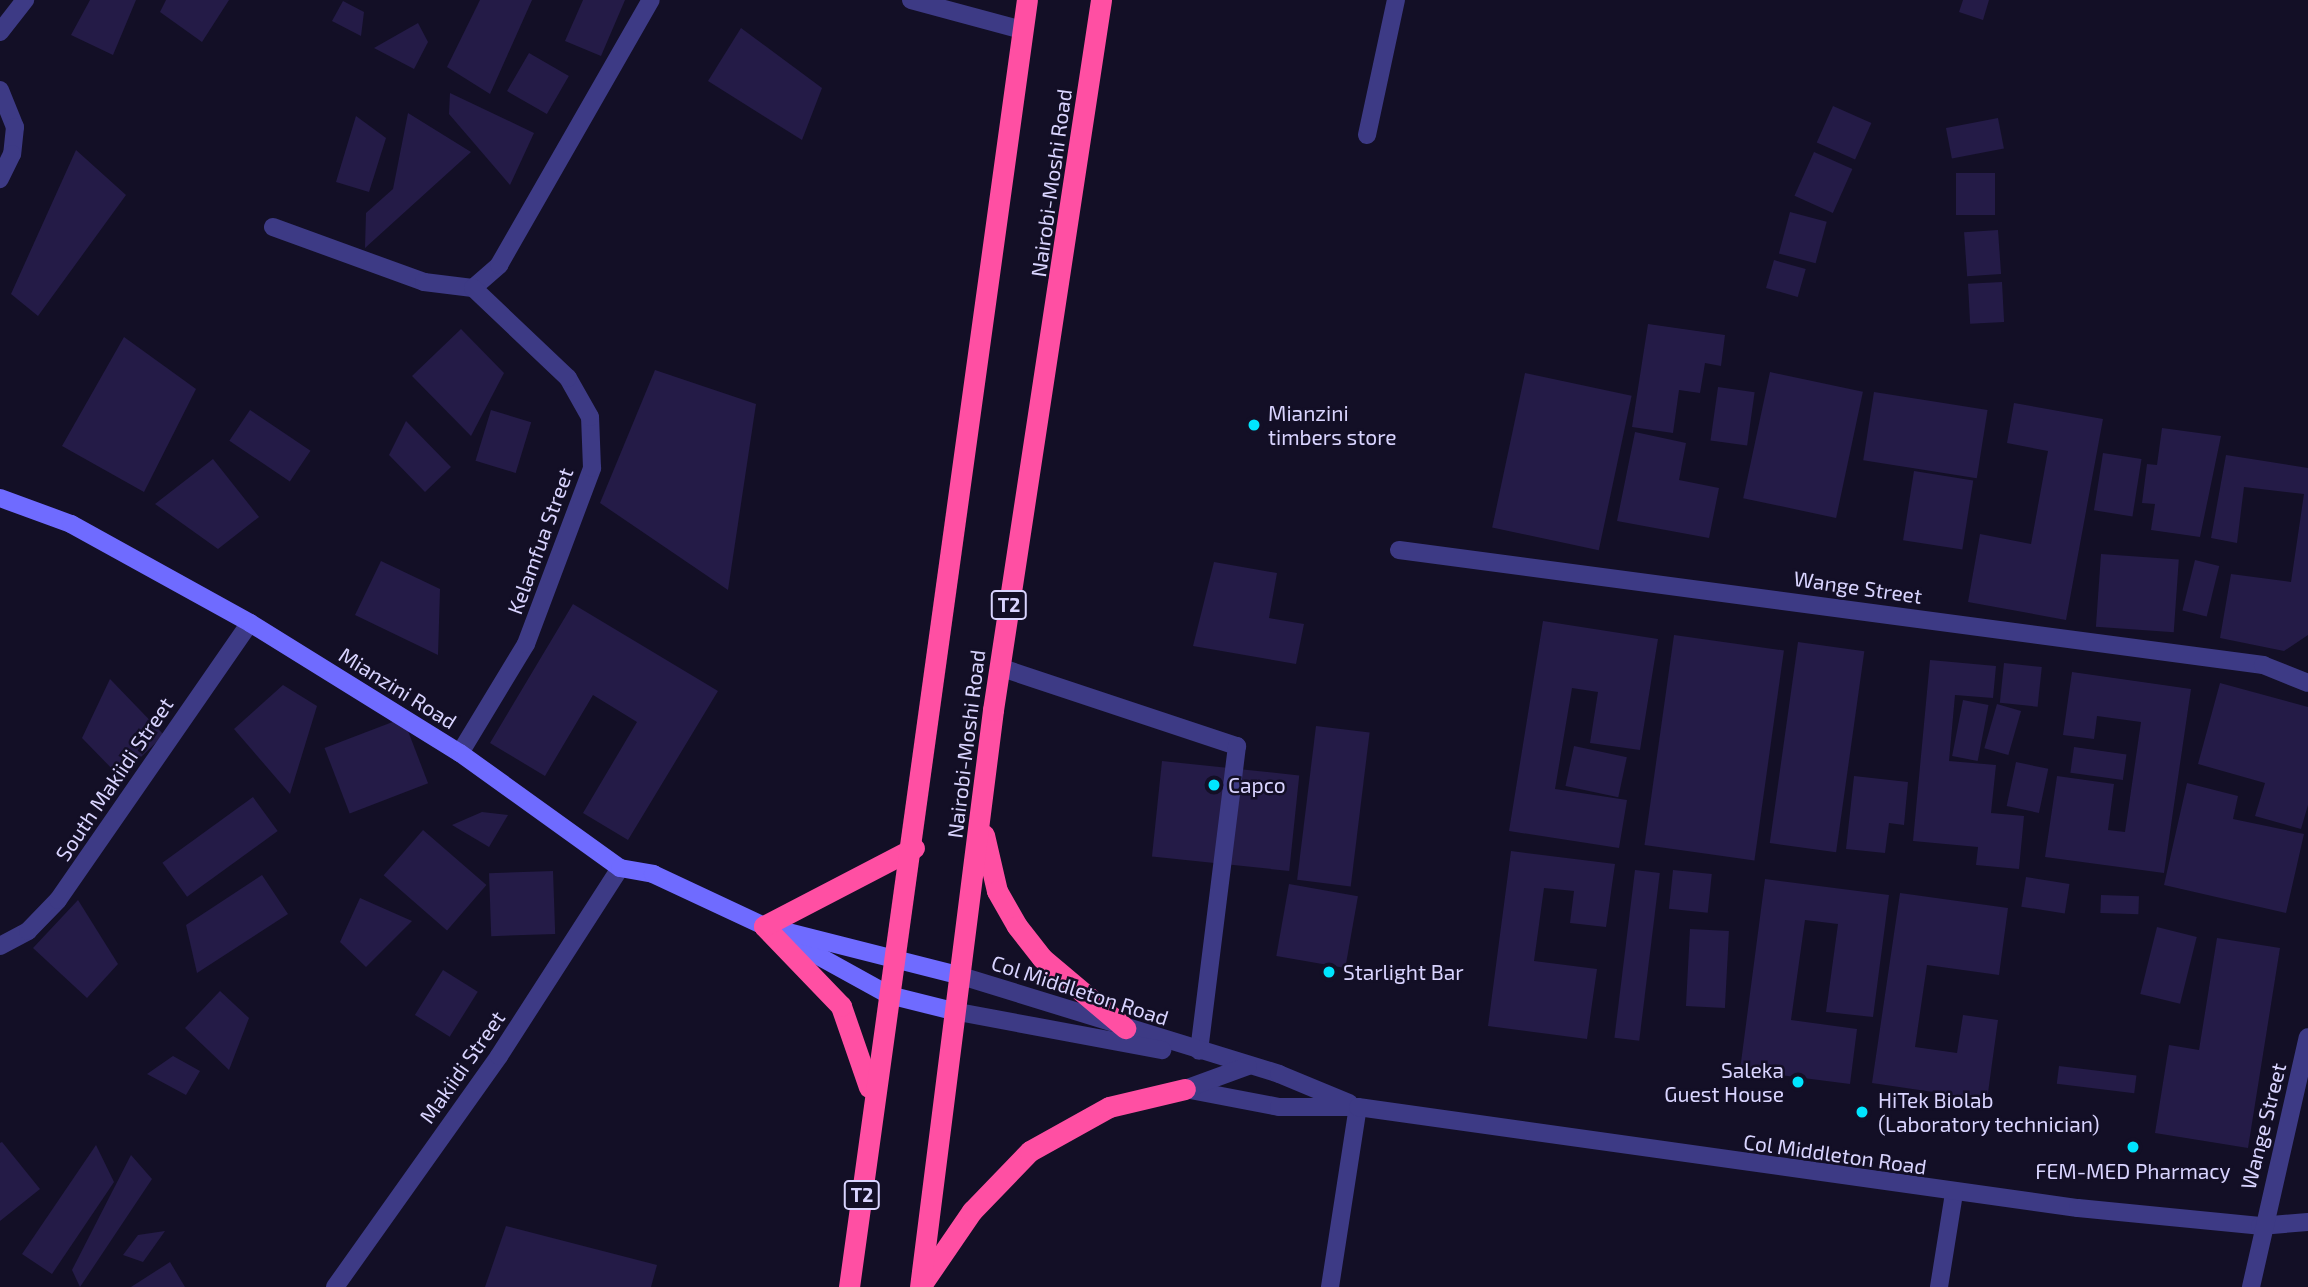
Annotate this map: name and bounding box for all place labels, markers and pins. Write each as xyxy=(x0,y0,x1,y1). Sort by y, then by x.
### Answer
place label: Mianzini timbers store xyxy=(1268,400,1397,450)
marker: Mianzini timbers store xyxy=(1246,417,1262,433)
place label: Capco xyxy=(1228,772,1286,798)
marker: Capco xyxy=(1206,777,1222,793)
place label: Starlight Bar xyxy=(1343,959,1464,985)
marker: Starlight Bar xyxy=(1321,964,1337,980)
place label: Saleka Guest House xyxy=(1664,1057,1784,1107)
marker: Saleka Guest House xyxy=(1790,1074,1806,1090)
place label: HiTek Biolab (Laboratory technician) xyxy=(1878,1087,2100,1137)
marker: HiTek Biolab (Laboratory technician) xyxy=(1852,1102,1872,1122)
marker: FEM-MED Pharmacy xyxy=(2125,1139,2141,1155)
place label: FEM-MED Pharmacy xyxy=(2035,1158,2231,1184)

